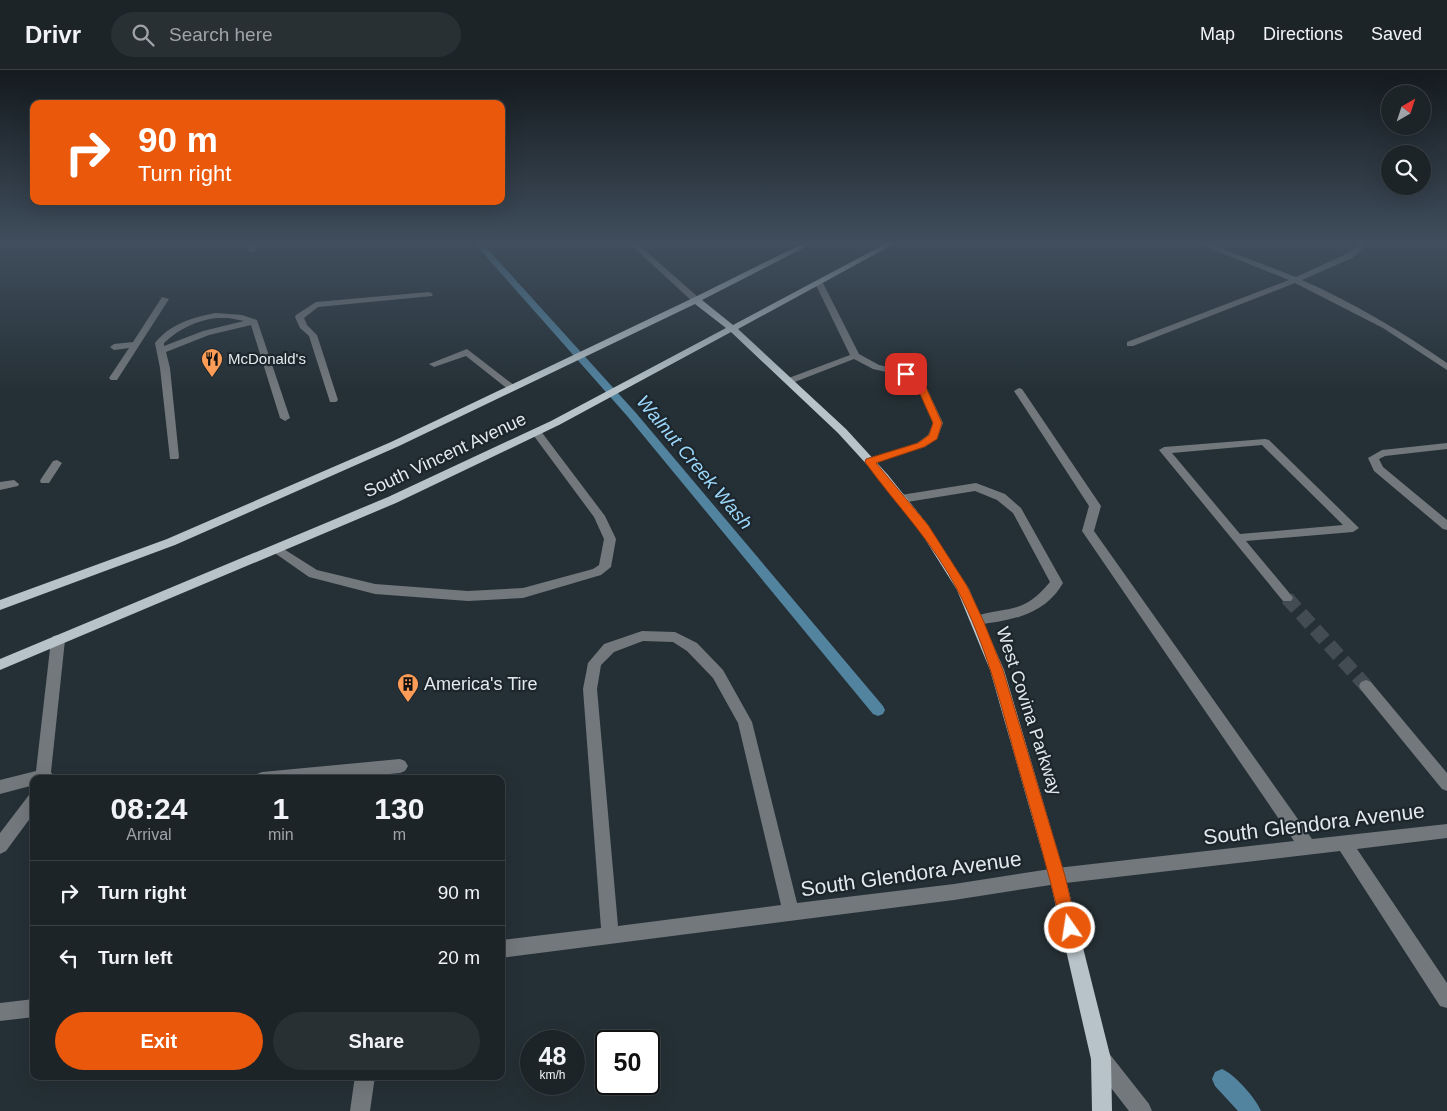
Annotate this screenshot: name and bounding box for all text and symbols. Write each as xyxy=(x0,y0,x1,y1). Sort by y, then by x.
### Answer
search box xyxy=(111,12,461,57)
text: Drivr xyxy=(25,21,81,48)
icon: search xyxy=(129,21,157,49)
text: Search here xyxy=(169,24,273,45)
text: Map xyxy=(1200,24,1235,44)
text: Directions xyxy=(1263,24,1343,44)
text: Saved xyxy=(1371,24,1422,44)
north arrow xyxy=(1381,85,1431,135)
map controls xyxy=(1381,85,1431,195)
icon: right xyxy=(55,120,120,185)
text: 90 m xyxy=(138,120,218,159)
button: search xyxy=(1381,145,1431,195)
text: Turn right xyxy=(138,161,231,186)
restaurant icon: McDonald's xyxy=(200,347,224,378)
place label: McDonald's xyxy=(228,350,306,367)
pin xyxy=(885,353,927,395)
icon: arrive xyxy=(892,360,920,388)
water label: Walnut Creek Wash xyxy=(632,391,757,534)
street label: South Vincent Avenue xyxy=(361,409,529,501)
street label: West Covina Parkway xyxy=(992,624,1066,798)
building icon: America's Tire xyxy=(396,672,420,703)
place label: America's Tire xyxy=(424,674,537,694)
text: 08:24 xyxy=(111,792,187,825)
text: 1 xyxy=(272,792,289,825)
text: 130 xyxy=(374,792,424,825)
street label: South Glendora Avenue xyxy=(1202,799,1426,848)
text: Arrival xyxy=(126,826,172,843)
text: min xyxy=(268,826,294,843)
text: m xyxy=(393,826,406,843)
street label: South Glendora Avenue xyxy=(799,847,1023,900)
icon: right xyxy=(55,879,83,907)
text: Turn right xyxy=(98,882,186,903)
text: 90 m xyxy=(438,882,480,903)
position arrow xyxy=(1043,901,1095,953)
icon: left xyxy=(55,944,83,972)
text: Turn left xyxy=(98,947,173,968)
text: 20 m xyxy=(438,947,480,968)
button: Exit xyxy=(55,1012,263,1070)
button: Share xyxy=(273,1012,480,1070)
speed limit sign: 50 xyxy=(595,1030,660,1095)
text: 48 xyxy=(539,1042,566,1070)
text: km/h xyxy=(539,1068,566,1082)

